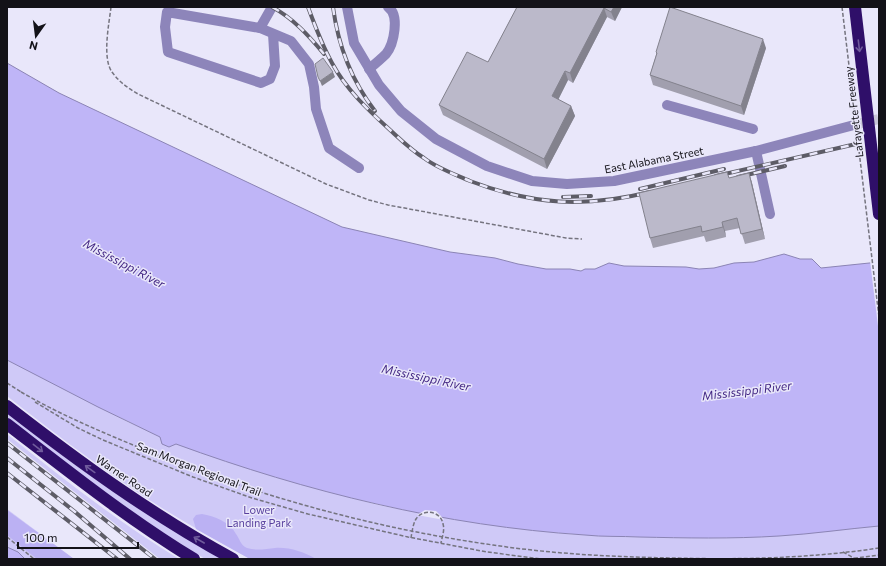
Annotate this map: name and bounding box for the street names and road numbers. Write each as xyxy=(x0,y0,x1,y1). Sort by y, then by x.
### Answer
street label: Lafayette Freeway xyxy=(841,65,866,158)
street label: East Alabama Street xyxy=(603,143,705,176)
street label: Sam Morgan Regional Trail xyxy=(135,439,263,498)
street label: Warner Road xyxy=(94,452,155,499)

